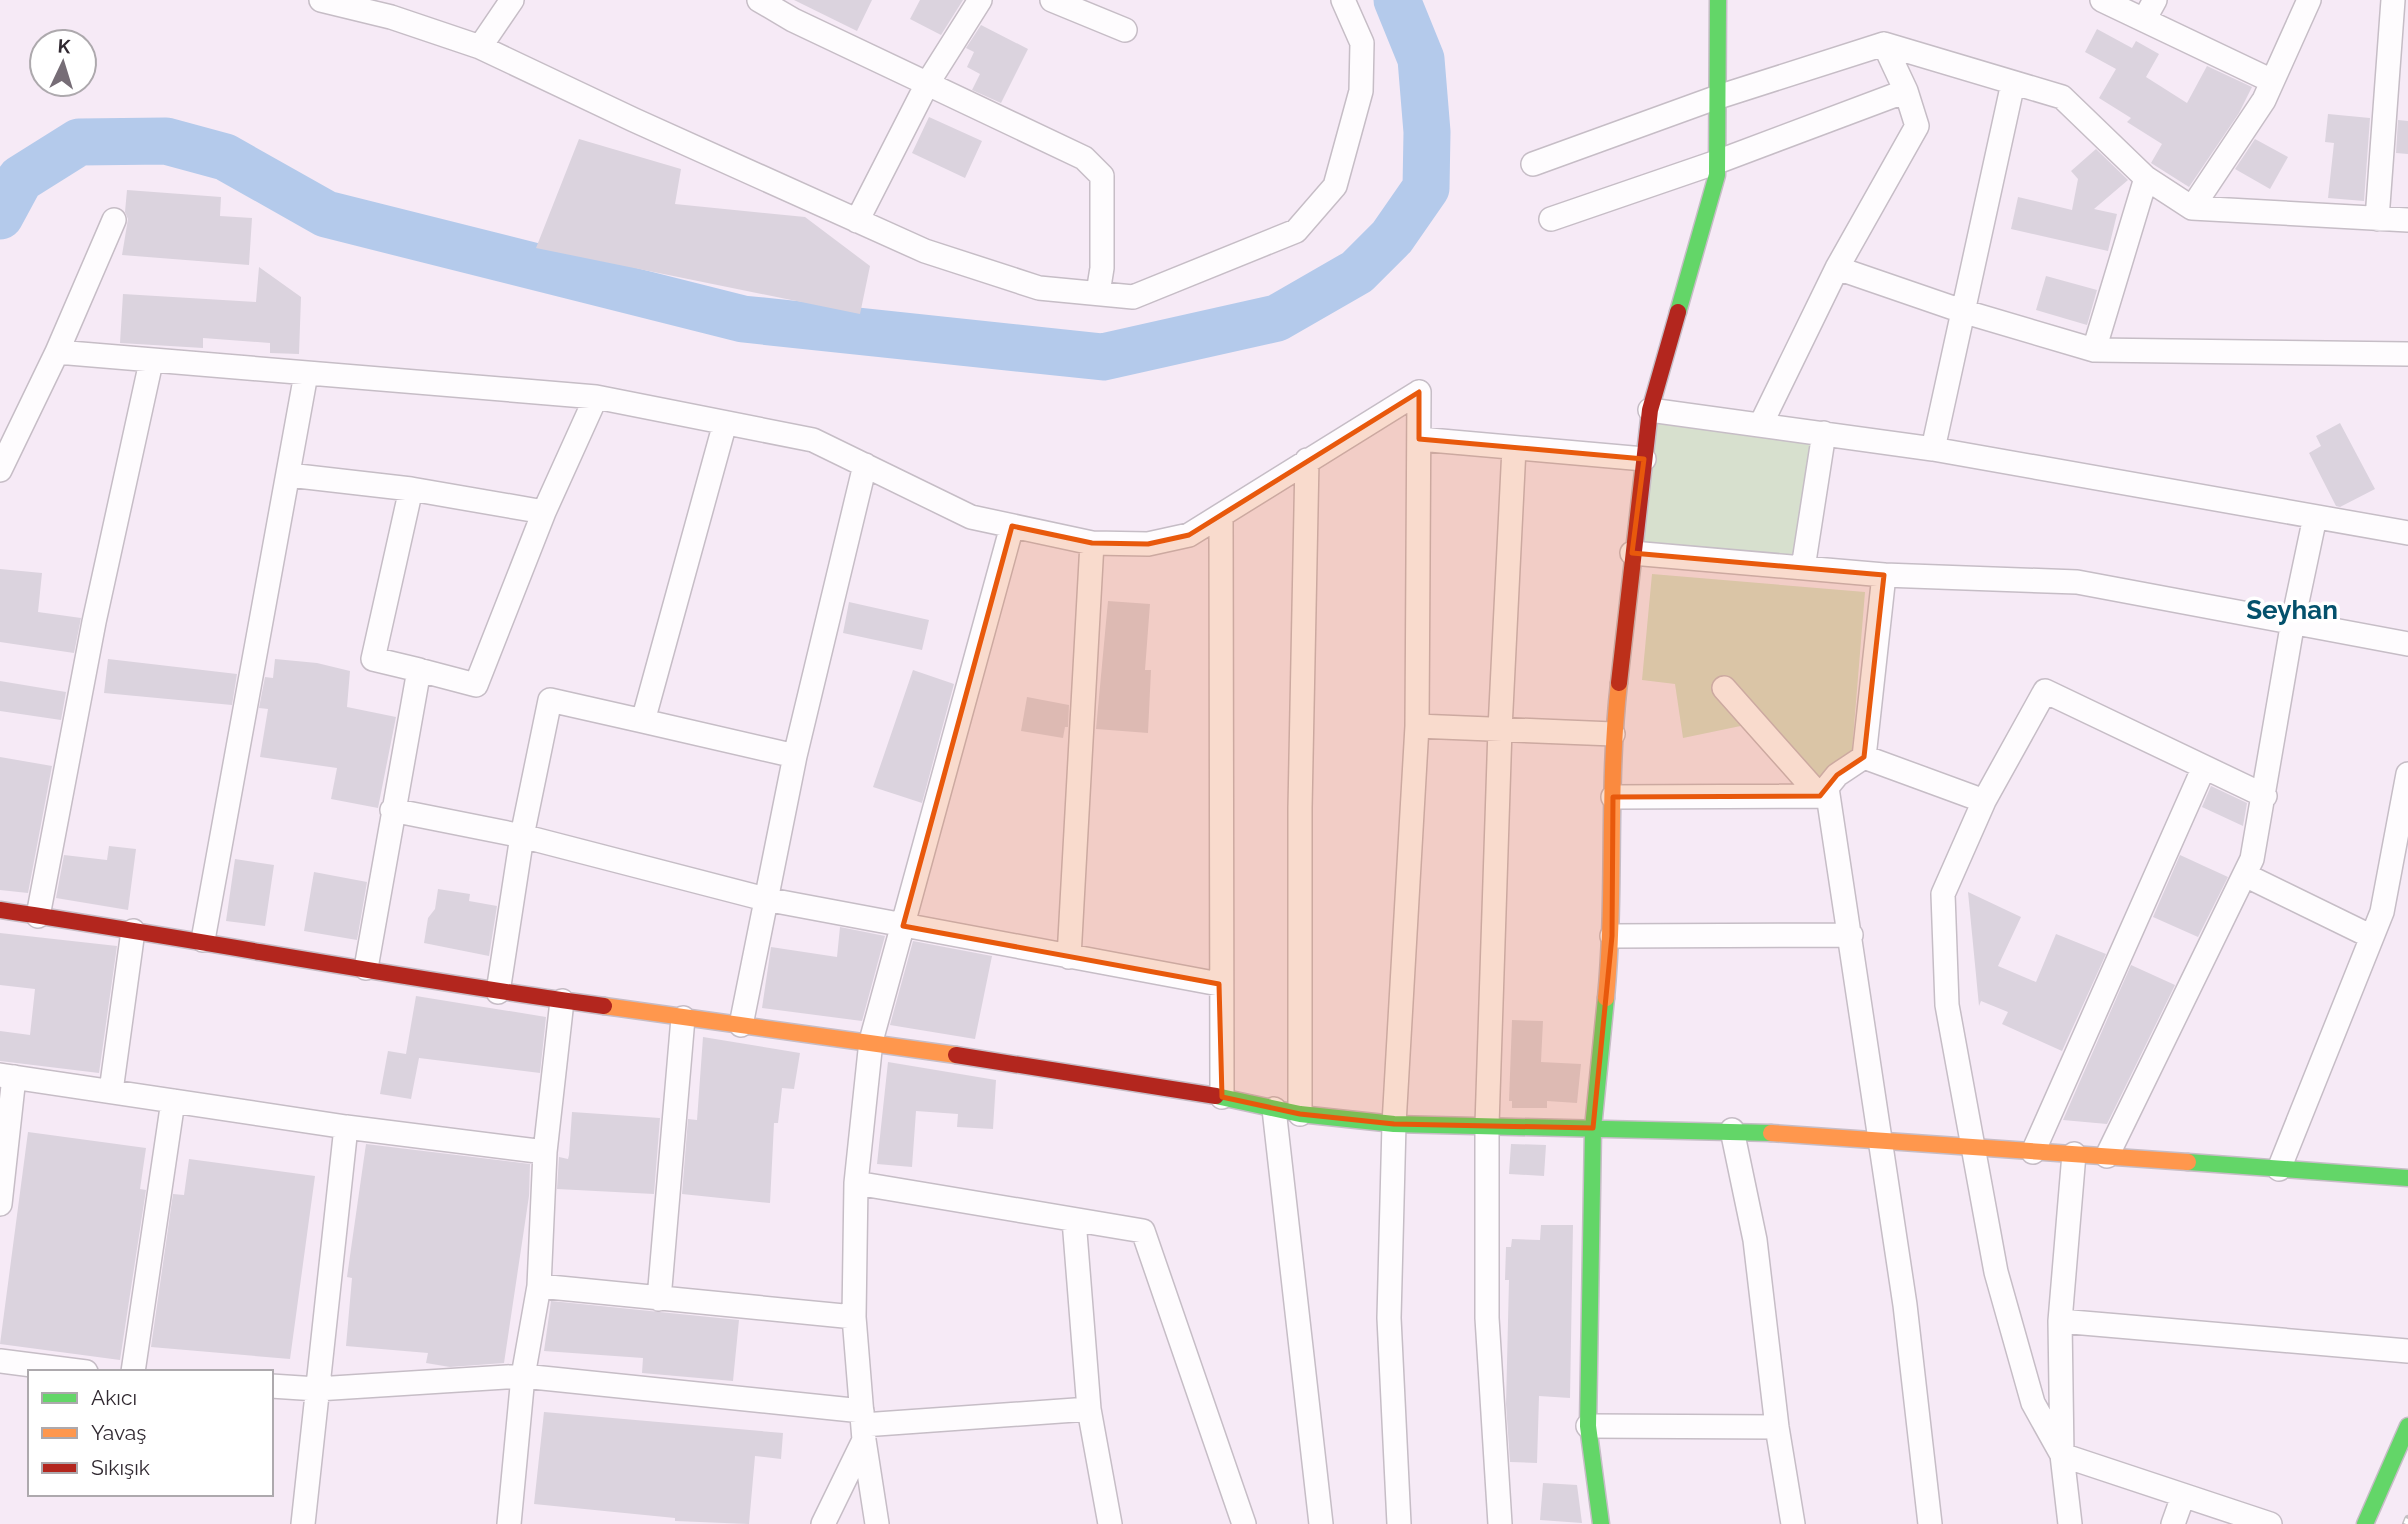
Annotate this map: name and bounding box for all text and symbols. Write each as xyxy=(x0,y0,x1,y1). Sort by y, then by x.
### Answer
north arrow xyxy=(28,28,98,98)
text: K xyxy=(57,35,72,57)
district label: Seyhan xyxy=(2246,595,2338,625)
legend xyxy=(28,1370,273,1496)
text: Akıcı xyxy=(91,1385,137,1410)
text: Yavaş xyxy=(91,1420,146,1445)
text: Sıkışık xyxy=(91,1455,150,1480)

